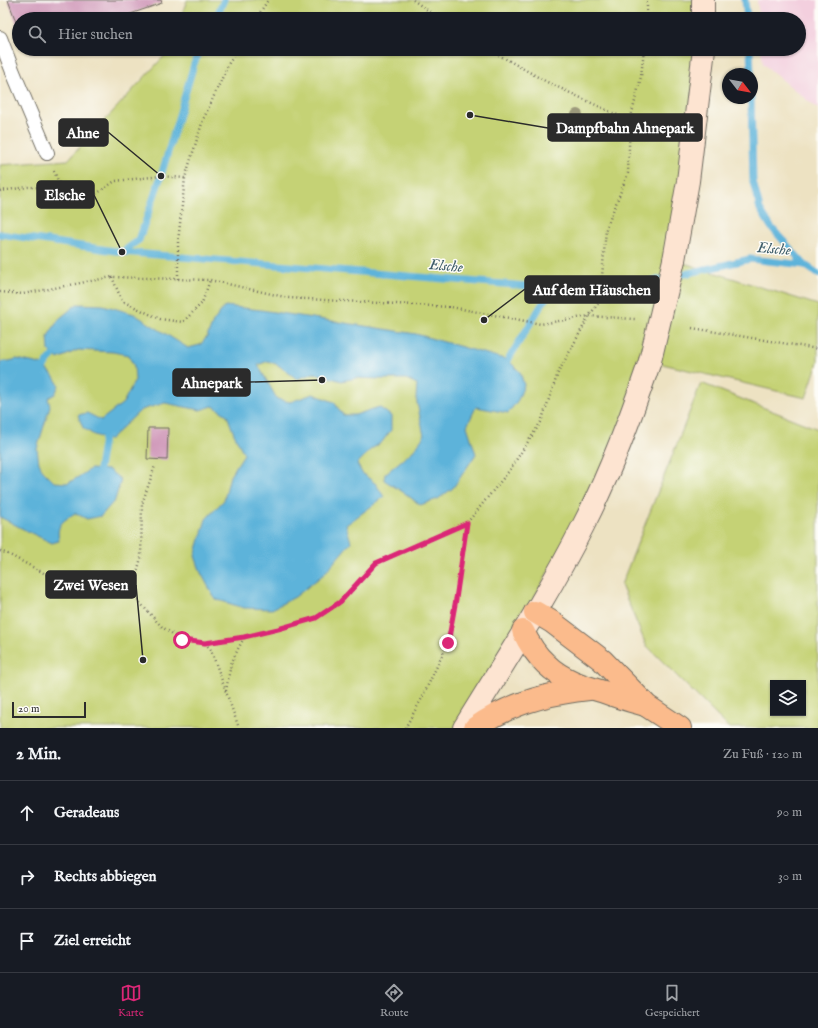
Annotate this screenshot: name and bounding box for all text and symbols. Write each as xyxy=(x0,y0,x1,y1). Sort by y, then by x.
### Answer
search box xyxy=(12,12,806,56)
icon: search xyxy=(26,23,48,45)
text: Hier suchen xyxy=(58,25,133,44)
north arrow xyxy=(722,68,758,104)
callout: Dampfbahn Ahnepark xyxy=(548,114,702,141)
callout: Ahne xyxy=(59,119,108,146)
text: Dampfbahn Ahnepark xyxy=(556,119,695,138)
text: Ahne xyxy=(66,124,100,143)
callout: Elsche xyxy=(37,181,94,208)
text: Elsche xyxy=(44,186,86,205)
water label: Elsche xyxy=(755,238,792,260)
water label: Elsche xyxy=(427,255,464,277)
callout: Auf dem Häuschen xyxy=(525,276,659,303)
text: Auf dem Häuschen xyxy=(532,281,651,300)
callout: Ahnepark xyxy=(173,369,250,396)
text: Ahnepark xyxy=(180,374,244,393)
callout: Zwei Wesen xyxy=(46,571,136,598)
text: Zwei Wesen xyxy=(54,576,128,595)
route start xyxy=(173,631,191,649)
route end xyxy=(439,634,457,652)
map controls xyxy=(770,680,806,716)
button: layers xyxy=(770,680,806,716)
scale bar xyxy=(12,700,86,719)
text: 20 m xyxy=(18,702,39,716)
text: 2 Min. xyxy=(16,744,61,765)
text: Zu Fuß · 120 m xyxy=(723,746,802,763)
icon: ahead xyxy=(16,802,38,824)
text: Geradeaus xyxy=(54,803,119,822)
text: 90 m xyxy=(777,804,802,821)
icon: right xyxy=(16,866,38,888)
text: Rechts abbiegen xyxy=(54,867,157,886)
text: 30 m xyxy=(778,868,802,885)
icon: arrive xyxy=(16,930,38,952)
text: Ziel erreicht xyxy=(54,931,131,950)
tab: Karte xyxy=(118,982,144,1020)
tab: Route xyxy=(380,982,409,1020)
tab: Gespeichert xyxy=(645,982,700,1020)

